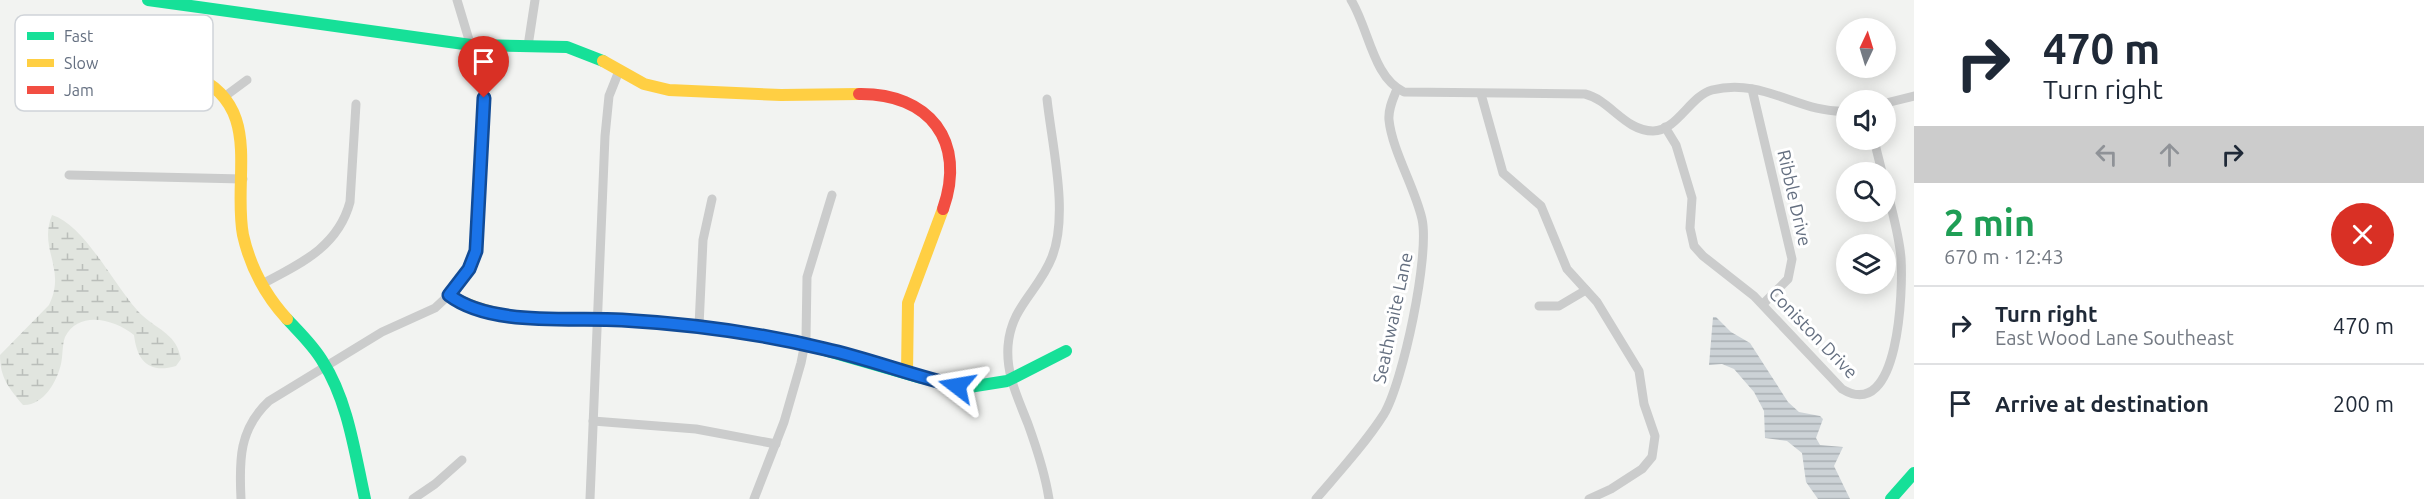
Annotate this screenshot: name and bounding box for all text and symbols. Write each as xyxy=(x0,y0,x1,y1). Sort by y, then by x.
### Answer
legend xyxy=(15,15,213,111)
north arrow xyxy=(1836,18,1896,78)
map controls xyxy=(1836,18,1896,294)
icon: right xyxy=(1944,24,2022,102)
text: 470 m xyxy=(2043,25,2160,72)
text: Fast xyxy=(64,27,94,45)
pin xyxy=(458,36,509,98)
icon: arrive xyxy=(467,45,500,78)
text: Slow xyxy=(64,54,99,72)
text: Turn right xyxy=(2043,74,2163,104)
text: Jam xyxy=(64,81,94,99)
button: sound xyxy=(1836,90,1896,150)
icon: left xyxy=(2090,138,2123,171)
icon: ahead xyxy=(2153,138,2186,171)
icon: right xyxy=(2216,138,2249,171)
street label: Ribble Drive xyxy=(1774,148,1816,248)
button: search xyxy=(1836,162,1896,222)
text: 2 min xyxy=(1944,202,2035,243)
button: close xyxy=(2331,203,2394,266)
button: layers xyxy=(1836,234,1896,294)
text: 670 m · 12:43 xyxy=(1944,245,2064,268)
street label: Seathwaite Lane xyxy=(1368,251,1416,385)
street label: Coniston Drive xyxy=(1765,283,1862,382)
text: Turn right xyxy=(1995,301,2097,326)
icon: right xyxy=(1944,309,1977,342)
text: 470 m xyxy=(2333,313,2394,338)
text: East Wood Lane Southeast xyxy=(1995,326,2234,349)
position arrow xyxy=(925,354,989,418)
icon: arrive xyxy=(1944,387,1977,420)
text: Arrive at destination xyxy=(1995,391,2209,416)
text: 200 m xyxy=(2333,391,2394,416)

